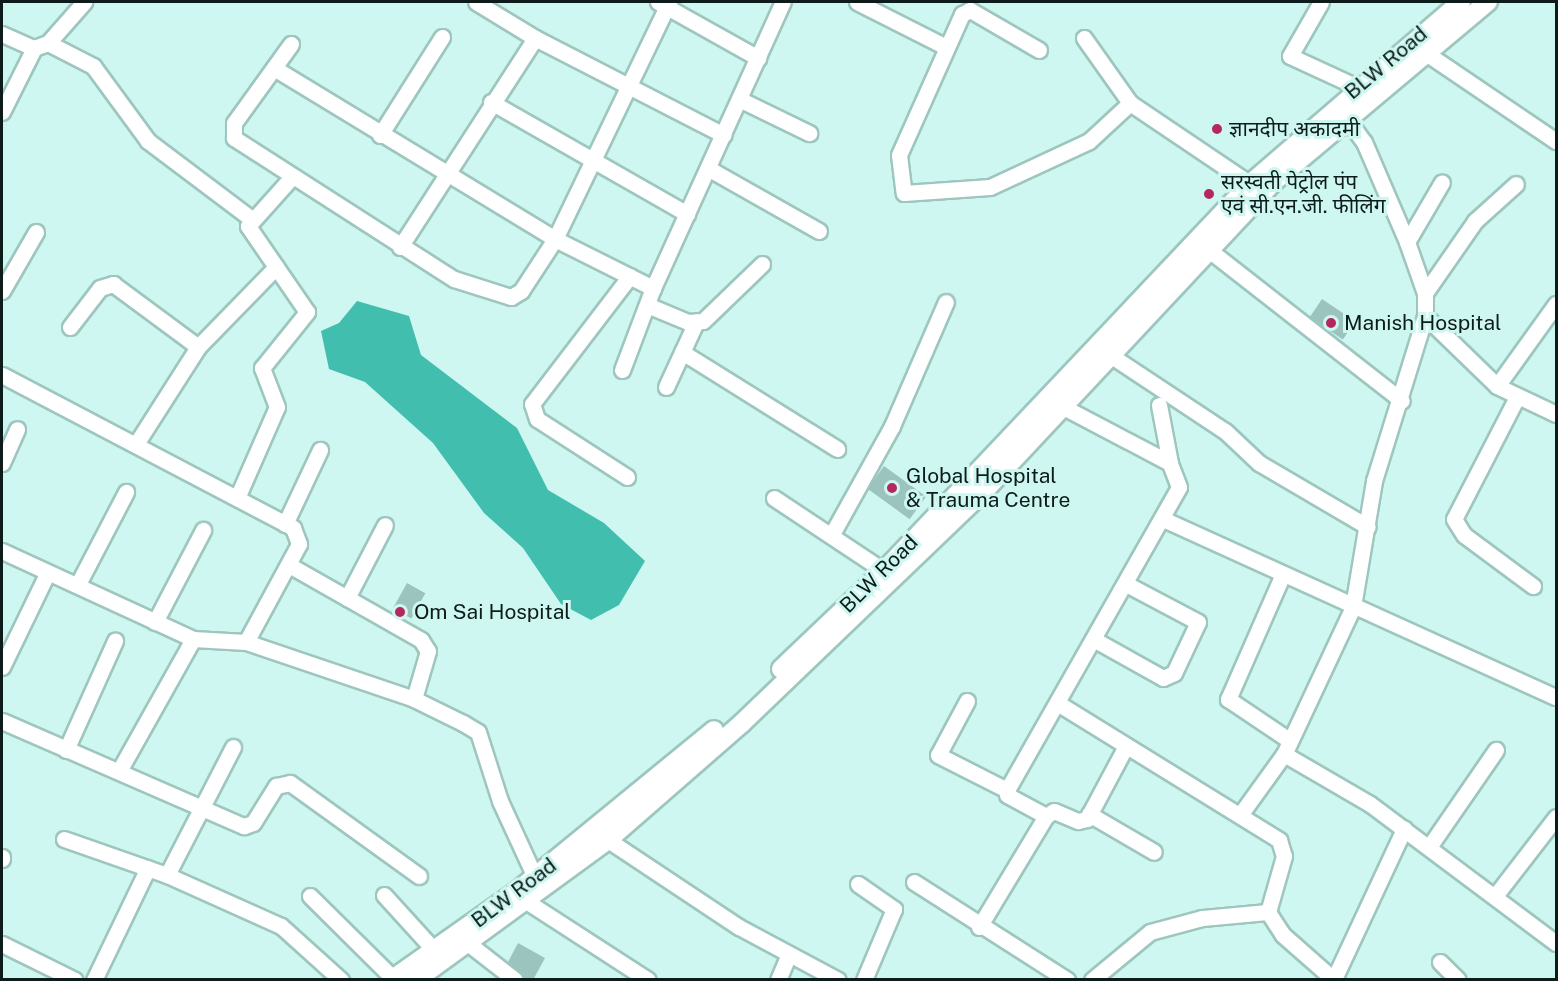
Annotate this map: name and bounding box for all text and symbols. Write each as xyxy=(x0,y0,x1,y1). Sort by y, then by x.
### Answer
street label: BLW Road xyxy=(1340,21,1432,105)
place label: ज्ञानदीप अकादमी xyxy=(1229,116,1360,142)
marker: ज्ञानदीप अकादमी xyxy=(1210,122,1224,136)
place label: सरस्वती पेट्रोल पंप एवं सी.एन.जी. फीलिंग xyxy=(1221,169,1386,219)
marker: सरस्वती पेट्रोल पंप एवं सी.एन.जी. फीलिंग xyxy=(1202,187,1216,201)
place label: Manish Hospital xyxy=(1344,310,1501,336)
marker: Manish Hospital xyxy=(1322,314,1340,332)
place label: Global Hospital & Trauma Centre xyxy=(906,463,1070,513)
marker: Global Hospital & Trauma Centre xyxy=(883,479,901,497)
street label: BLW Road xyxy=(835,530,923,618)
place label: Om Sai Hospital xyxy=(414,599,571,625)
marker: Om Sai Hospital xyxy=(391,603,409,621)
street label: BLW Road xyxy=(467,853,561,933)

